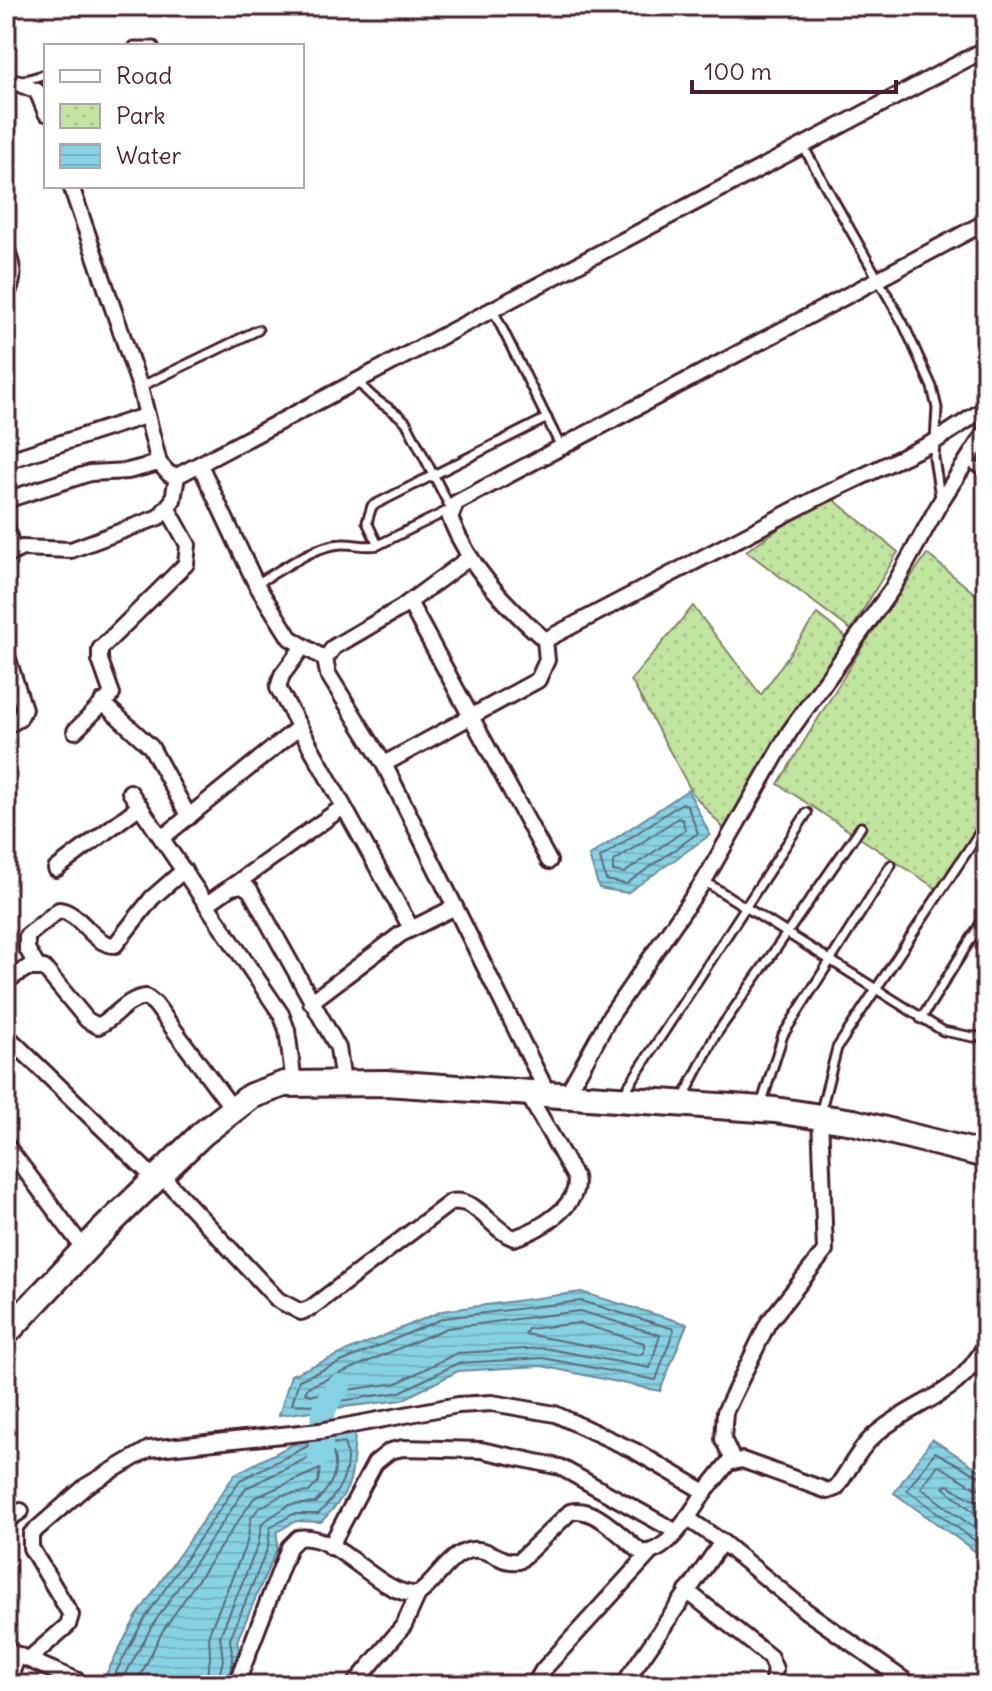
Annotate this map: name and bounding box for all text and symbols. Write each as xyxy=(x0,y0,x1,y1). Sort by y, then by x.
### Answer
legend xyxy=(44,44,304,188)
scale bar xyxy=(692,44,896,94)
text: 100 m xyxy=(704,56,772,86)
text: Road xyxy=(116,60,172,90)
text: Park xyxy=(116,100,166,130)
text: Water xyxy=(116,140,181,170)

